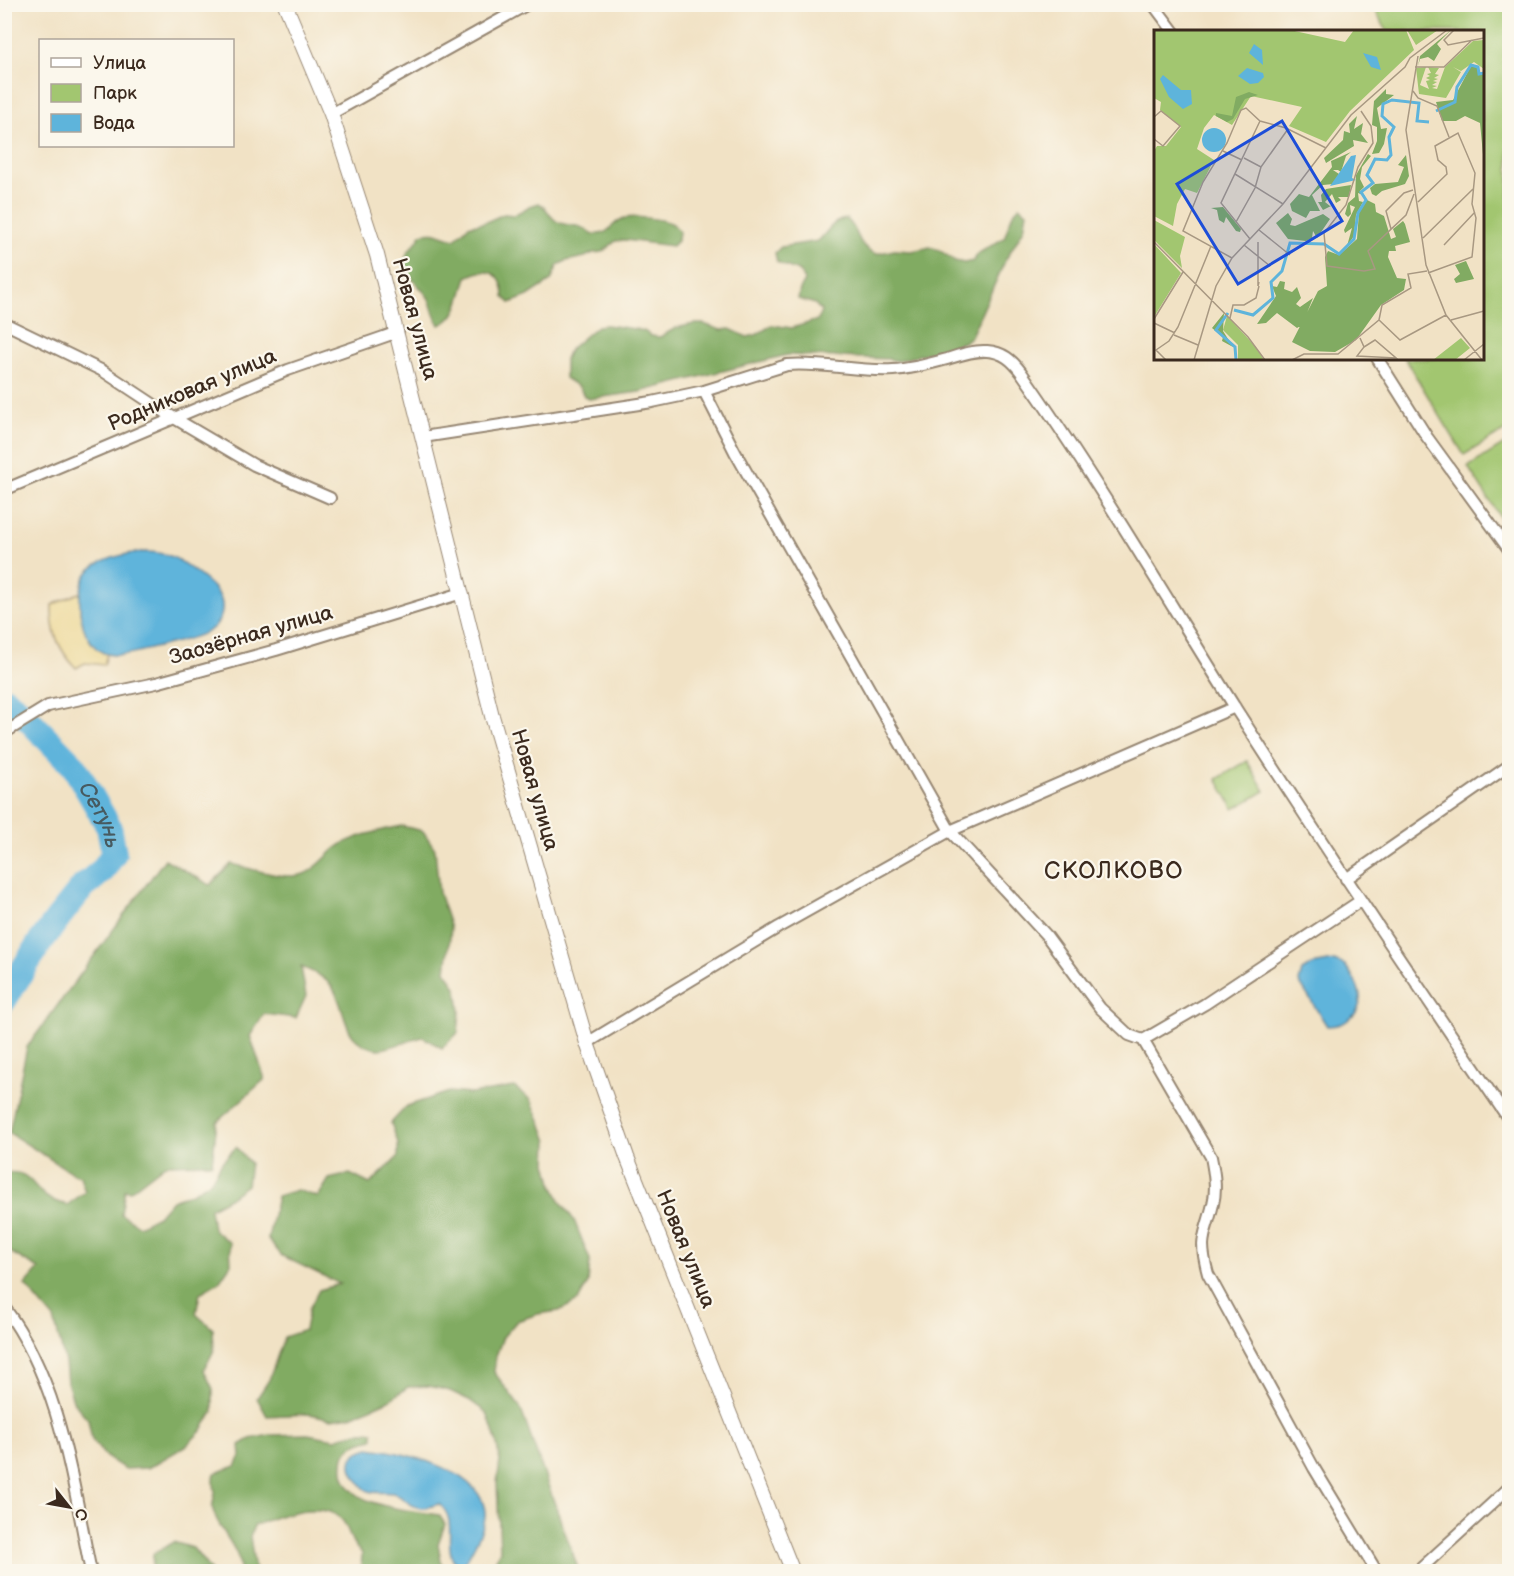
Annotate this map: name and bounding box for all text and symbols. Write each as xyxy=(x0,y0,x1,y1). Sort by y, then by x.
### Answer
inset map xyxy=(1154,30,1484,360)
legend xyxy=(39,39,234,147)
text: Улица xyxy=(93,53,147,74)
text: Парк xyxy=(93,83,137,104)
text: Вода xyxy=(93,113,135,134)
street label: Новая улица xyxy=(387,255,443,383)
street label: Родниковая улица xyxy=(104,343,281,437)
street label: Заозёрная улица xyxy=(166,600,336,670)
street label: Новая улица xyxy=(506,726,564,854)
water label: Сетунь xyxy=(72,777,126,850)
district label: СКОЛКОВО xyxy=(1044,856,1184,885)
street label: Новая улица xyxy=(651,1186,721,1312)
north arrow xyxy=(39,1477,99,1537)
text: С xyxy=(70,1504,92,1524)

